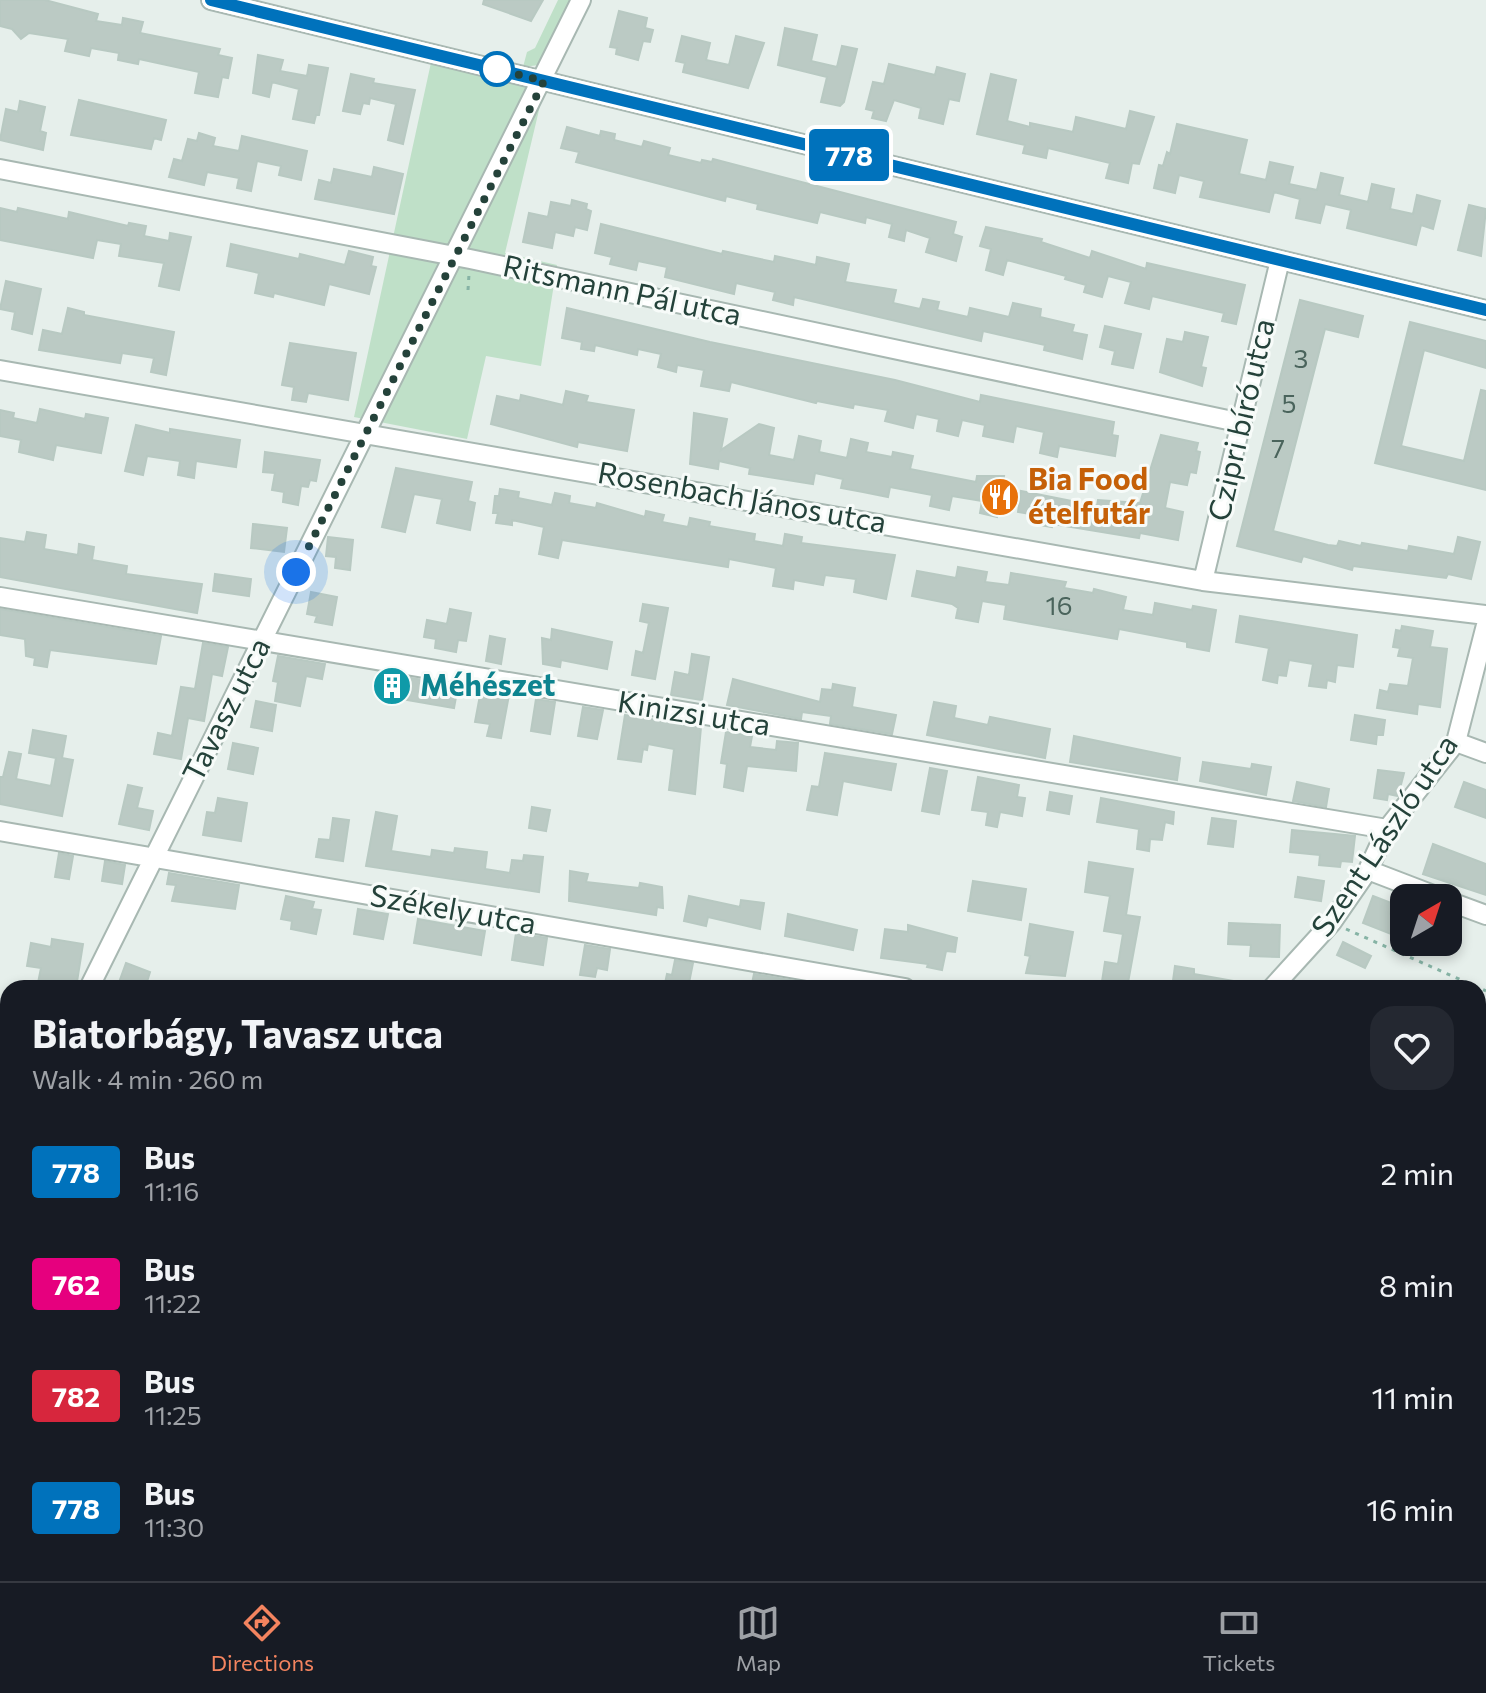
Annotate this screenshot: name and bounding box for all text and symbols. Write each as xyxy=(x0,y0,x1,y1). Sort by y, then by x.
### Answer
unlabelled marker xyxy=(480,52,514,86)
line badge: 778 xyxy=(803,129,895,181)
text: 778 xyxy=(825,138,873,172)
street label: Ritsmann Pál utca xyxy=(500,245,745,332)
street label: Czipri bíró utca xyxy=(1198,315,1281,524)
house number: 3 xyxy=(1294,342,1308,373)
house number: 5 xyxy=(1282,387,1296,418)
house number: 7 xyxy=(1271,432,1285,463)
street label: Rosenbach János utca xyxy=(595,452,890,539)
place label: Bia Food ételfutár xyxy=(1028,459,1150,530)
restaurant icon: Bia Food ételfutár xyxy=(979,476,1021,518)
your location xyxy=(276,552,316,592)
house number: 16 xyxy=(1046,589,1072,620)
street label: Tavasz utca xyxy=(173,631,277,787)
building icon: Méhészet xyxy=(371,665,413,707)
place label: Méhészet xyxy=(420,665,555,702)
street label: Kinizsi utca xyxy=(615,681,773,742)
street label: Szent László utca xyxy=(1302,727,1464,943)
street label: Székely utca xyxy=(368,875,539,940)
north arrow xyxy=(1390,884,1462,956)
map controls xyxy=(1390,884,1462,956)
button: heart xyxy=(1370,1006,1454,1090)
text: Biatorbágy, Tavasz utca xyxy=(32,1009,443,1056)
text: Walk · 4 min · 260 m xyxy=(32,1063,263,1094)
text: Bus xyxy=(144,1138,195,1175)
text: 2 min xyxy=(1381,1154,1454,1191)
text: 778 xyxy=(52,1155,100,1189)
text: 11:16 xyxy=(144,1175,199,1206)
text: Bus xyxy=(144,1250,195,1287)
text: 8 min xyxy=(1379,1266,1454,1303)
text: 762 xyxy=(52,1267,100,1301)
text: 11:22 xyxy=(144,1287,201,1318)
text: Bus xyxy=(144,1362,195,1399)
text: 11 min xyxy=(1372,1378,1454,1415)
text: 782 xyxy=(52,1379,100,1413)
text: 11:25 xyxy=(144,1399,202,1430)
text: Bus xyxy=(144,1474,195,1511)
text: 16 min xyxy=(1366,1490,1454,1527)
text: 778 xyxy=(52,1491,100,1525)
text: 11:30 xyxy=(144,1511,204,1542)
tab: Directions xyxy=(211,1601,314,1676)
tab: Map xyxy=(736,1601,781,1676)
tab: Tickets xyxy=(1203,1601,1275,1676)

